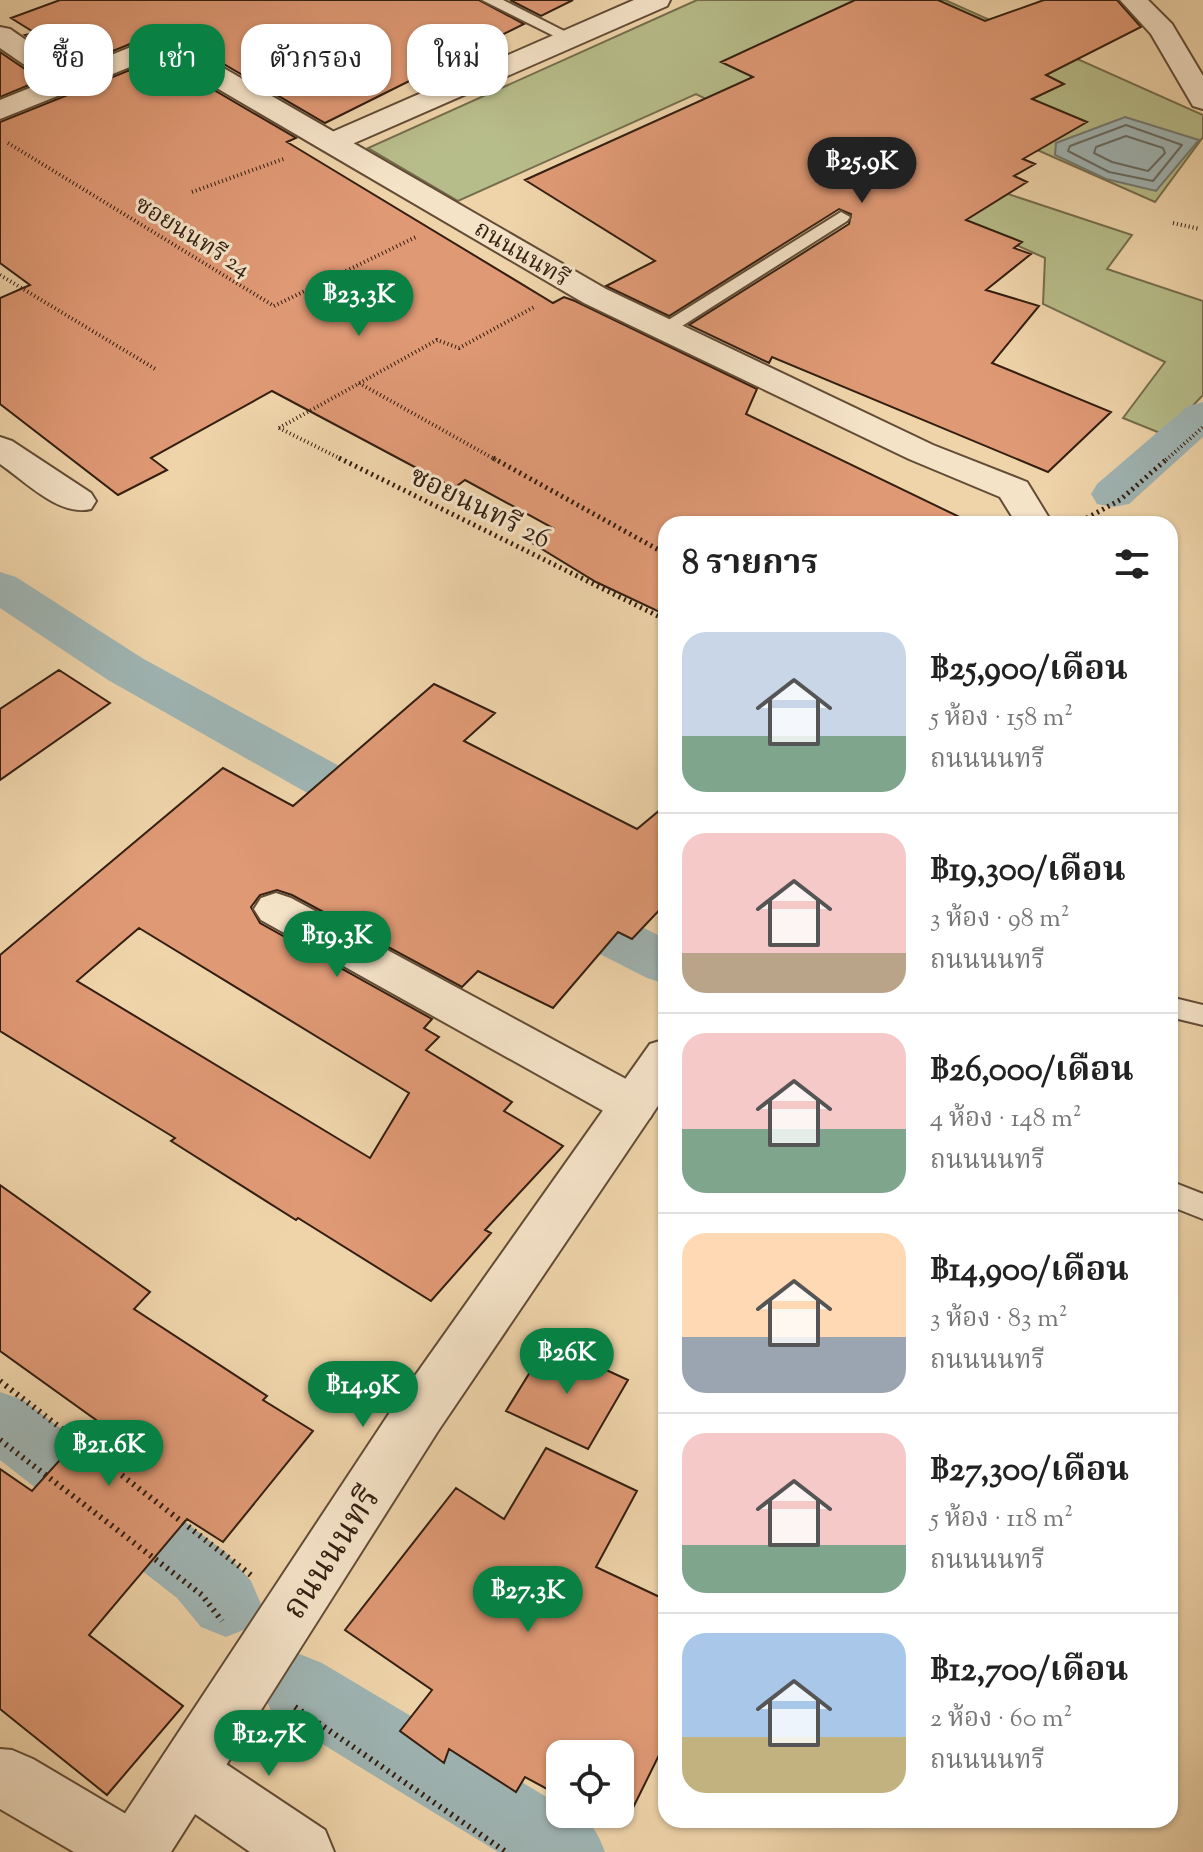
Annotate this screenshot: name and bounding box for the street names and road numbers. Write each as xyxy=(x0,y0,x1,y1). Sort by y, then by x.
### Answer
street label: ซอยนนทรี 24 xyxy=(128,189,256,287)
street label: ถนนนนทรี xyxy=(467,213,575,296)
street label: ซอยนนทรี 26 xyxy=(403,457,557,560)
street label: ถนนนนทรี xyxy=(272,1478,394,1630)

